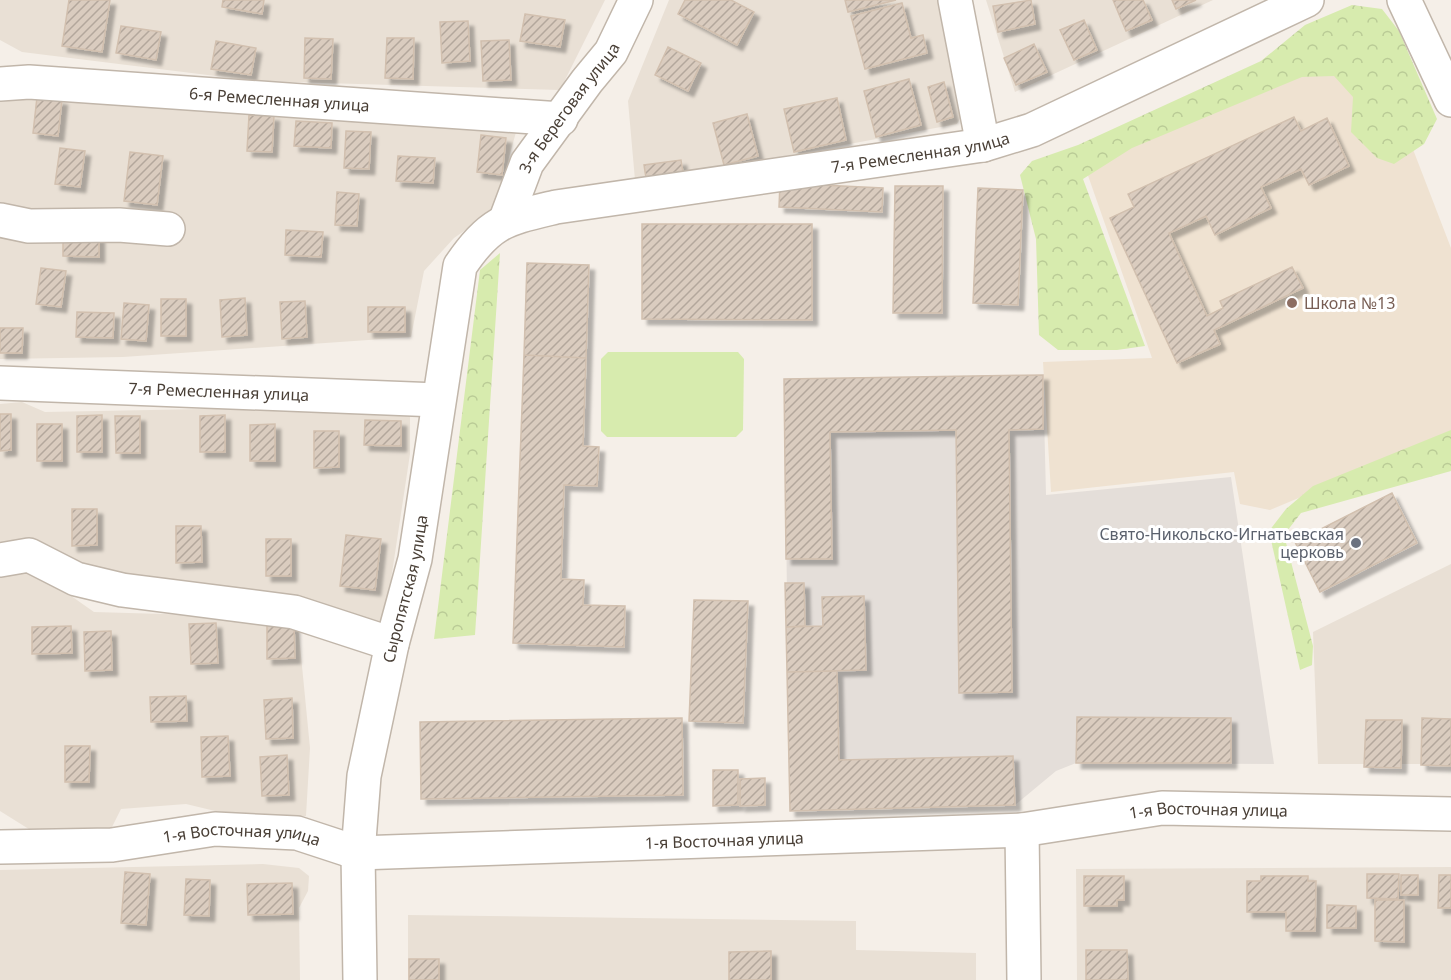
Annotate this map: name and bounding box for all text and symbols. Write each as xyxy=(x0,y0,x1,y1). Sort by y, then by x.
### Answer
street label: 3-я Береговая улица xyxy=(513,39,625,176)
street label: 6-я Ремесленная улица xyxy=(188,82,370,117)
street label: 7-я Ремесленная улица xyxy=(829,127,1012,178)
place label: Школа №13 xyxy=(1304,292,1395,314)
marker: Школа №13 xyxy=(1285,296,1299,310)
street label: 7-я Ремесленная улица xyxy=(128,377,310,406)
street label: Сыропятская улица xyxy=(377,513,433,665)
place label: Свято-Никольско-Игнатьевская церковь xyxy=(1099,523,1344,563)
marker: Свято-Никольско-Игнатьевская церковь xyxy=(1349,536,1363,550)
street label: 1-я Восточная улица xyxy=(1127,796,1288,824)
street label: 1-я Восточная улица xyxy=(161,818,323,851)
street label: 1-я Восточная улица xyxy=(644,827,804,854)

